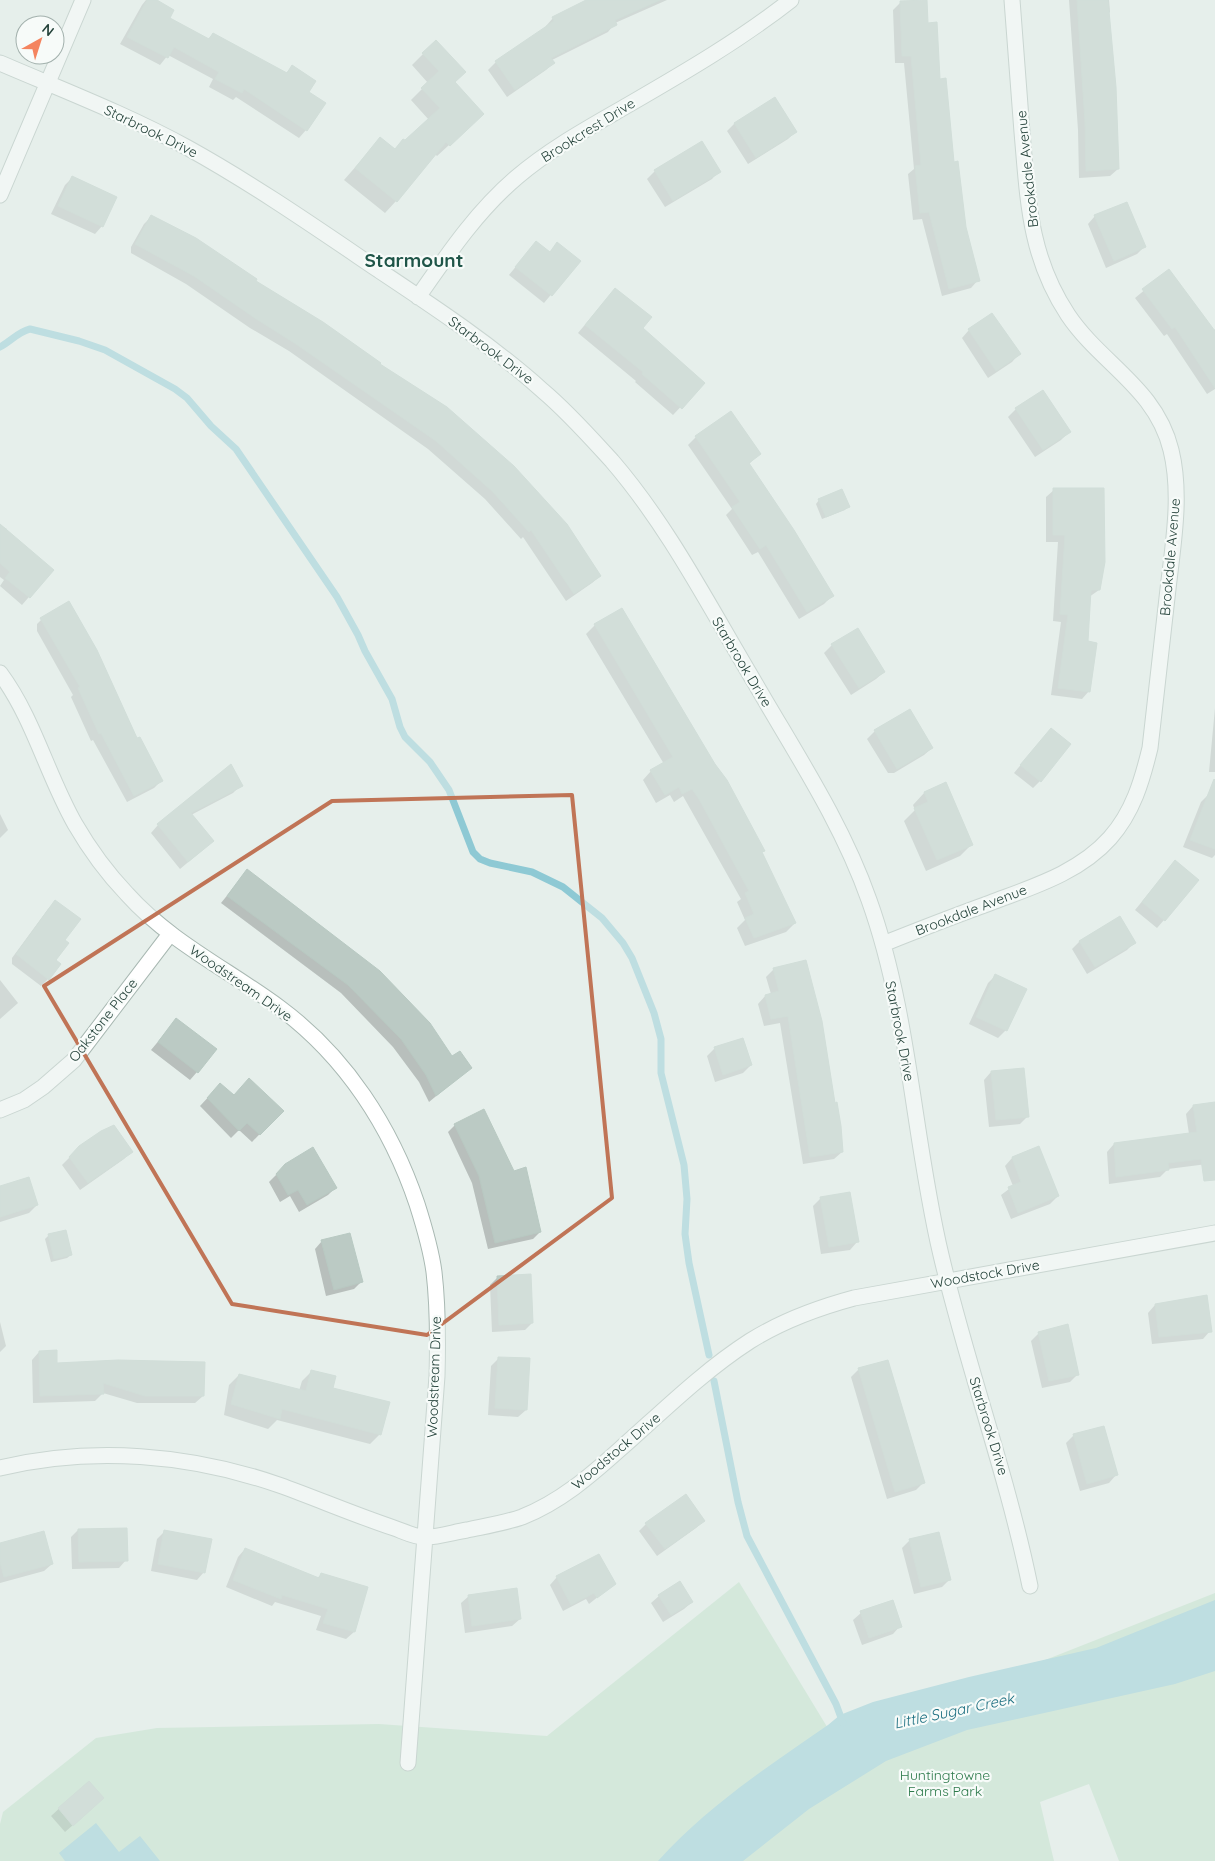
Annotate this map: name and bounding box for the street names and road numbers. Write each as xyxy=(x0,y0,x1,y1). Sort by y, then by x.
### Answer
street label: Brookcrest Drive xyxy=(538,94,638,166)
street label: Starbrook Drive xyxy=(101,101,201,161)
street label: Brookdale Avenue xyxy=(1012,109,1042,229)
street label: Starbrook Drive xyxy=(445,312,537,388)
street label: Brookdale Avenue xyxy=(1156,497,1184,617)
street label: Starbrook Drive xyxy=(708,614,776,710)
street label: Brookdale Avenue xyxy=(913,880,1029,940)
street label: Woodstream Drive xyxy=(186,941,296,1025)
street label: Oakstone Place xyxy=(65,974,141,1065)
street label: Starbrook Drive xyxy=(881,979,919,1083)
street label: Woodstock Drive xyxy=(929,1256,1041,1292)
street label: Woodstream Drive xyxy=(423,1316,445,1438)
street label: Starbrook Drive xyxy=(965,1375,1013,1477)
street label: Woodstock Drive xyxy=(568,1408,664,1493)

